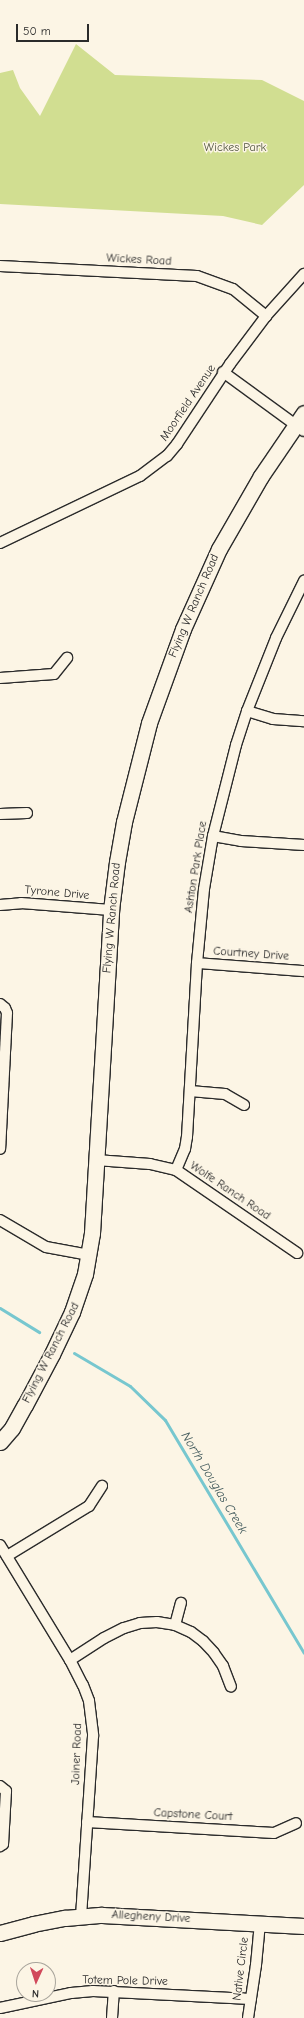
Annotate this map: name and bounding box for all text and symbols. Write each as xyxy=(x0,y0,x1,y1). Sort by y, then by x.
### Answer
scale bar xyxy=(18,16,91,42)
text: 50 m xyxy=(23,24,51,38)
park label: Wickes Park xyxy=(204,141,266,155)
street label: Wickes Road xyxy=(106,251,172,269)
street label: Moorfield Avenue xyxy=(157,362,219,444)
street label: Flying W Ranch Road xyxy=(166,552,222,660)
street label: Ashton Park Place xyxy=(182,820,210,914)
street label: Flying W Ranch Road xyxy=(100,862,124,974)
street label: Tyrone Drive xyxy=(24,883,90,903)
street label: Courtney Drive xyxy=(213,944,289,964)
street label: Wolfe Ranch Road xyxy=(187,1159,273,1223)
street label: Flying W Ranch Road xyxy=(19,1300,83,1406)
water label: North Douglas Creek xyxy=(177,1429,251,1537)
street label: Joiner Road xyxy=(69,1723,85,1785)
street label: Capstone Court xyxy=(153,1806,233,1824)
street label: Allegheny Drive xyxy=(111,1908,191,1926)
street label: Native Circle xyxy=(230,1936,252,2002)
north arrow xyxy=(16,1962,56,2002)
street label: Totem Pole Drive xyxy=(82,1973,168,1989)
text: N xyxy=(31,1987,39,2000)

